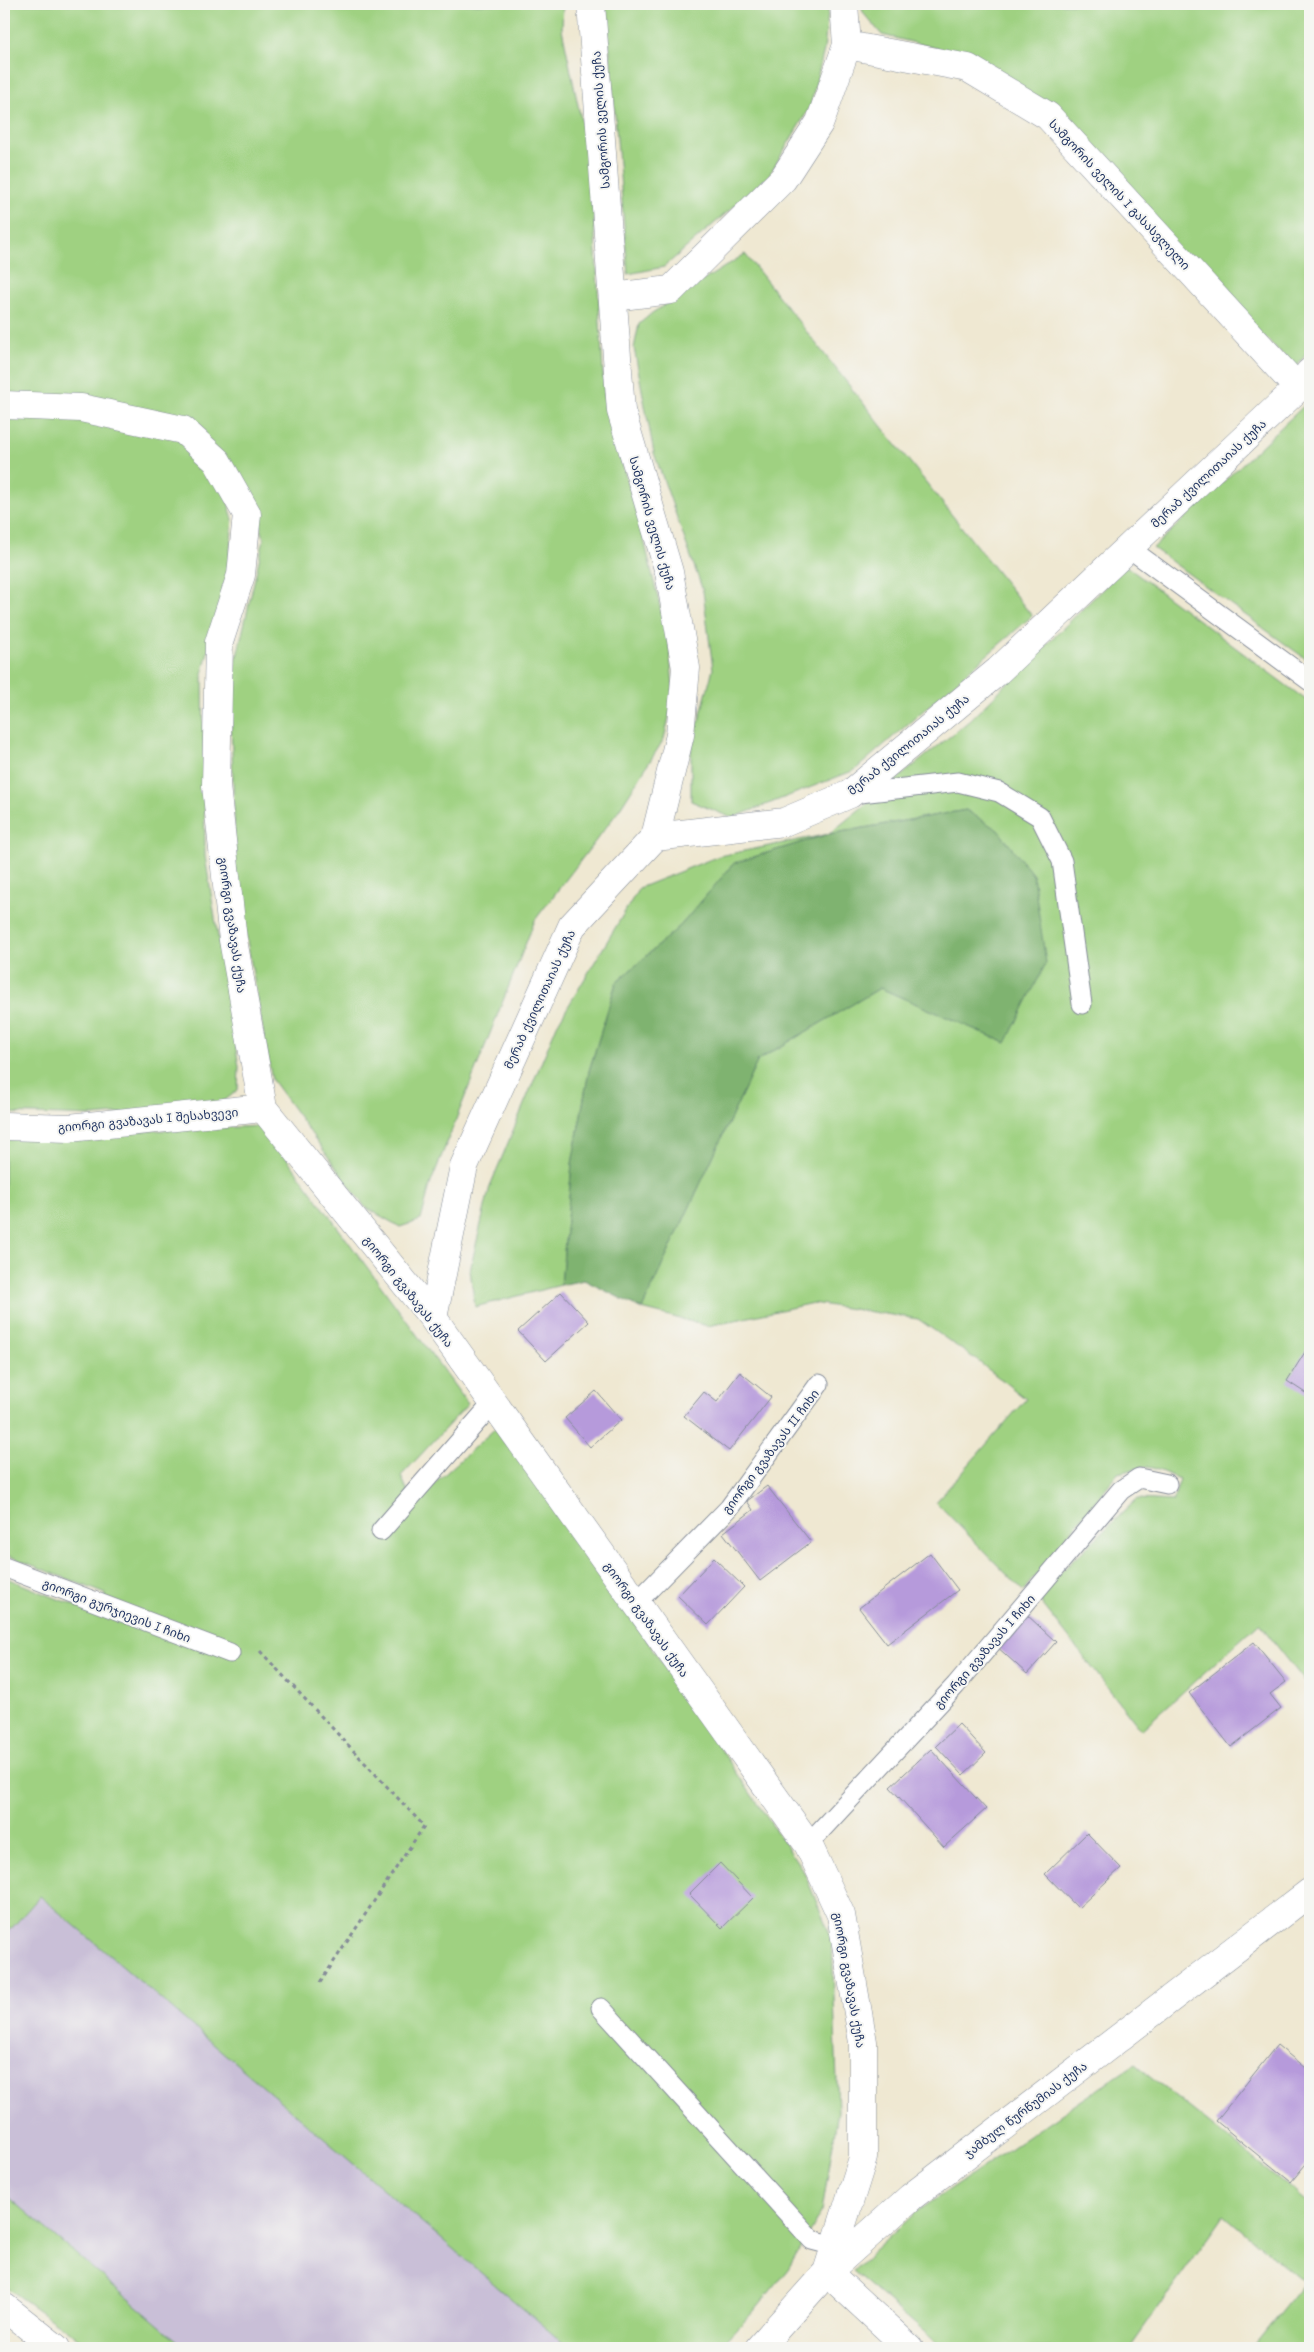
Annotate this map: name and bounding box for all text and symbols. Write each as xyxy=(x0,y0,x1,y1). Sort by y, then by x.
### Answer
street label: სამგორის ველის ქუჩა xyxy=(587,50,614,189)
street label: სამგორის ველის I გასასვლელი xyxy=(1045,115,1194,274)
street label: მერაბ ქვილითაიას ქუჩა xyxy=(1147,415,1270,531)
street label: სამგორის ველის ქუჩა xyxy=(625,454,680,592)
street label: მერაბ ქვილითაიას ქუჩა xyxy=(844,690,973,799)
street label: გიორგი გვაზავას ქუჩა xyxy=(216,856,250,994)
street label: მერაბ ქვილითაიას ქუჩა xyxy=(500,927,579,1072)
street label: გიორგი გვაზავას I შესახვევი xyxy=(57,1103,239,1135)
street label: გიორგი გვაზავას ქუჩა xyxy=(360,1232,458,1350)
street label: გიორგი გვაზავას II ჩიხი xyxy=(718,1386,822,1516)
street label: გიორგი გვაზავას ქუჩა xyxy=(601,1558,693,1680)
street label: გიორგი გურჯიევის I ჩიხი xyxy=(41,1574,193,1646)
street label: გიორგი გვაზავას I ჩიხი xyxy=(930,1590,1038,1712)
street label: გიორგი გვაზავას ქუჩა xyxy=(830,1911,870,2049)
street label: ჯამბულ წურწუმიას ქუჩა xyxy=(960,2057,1090,2161)

